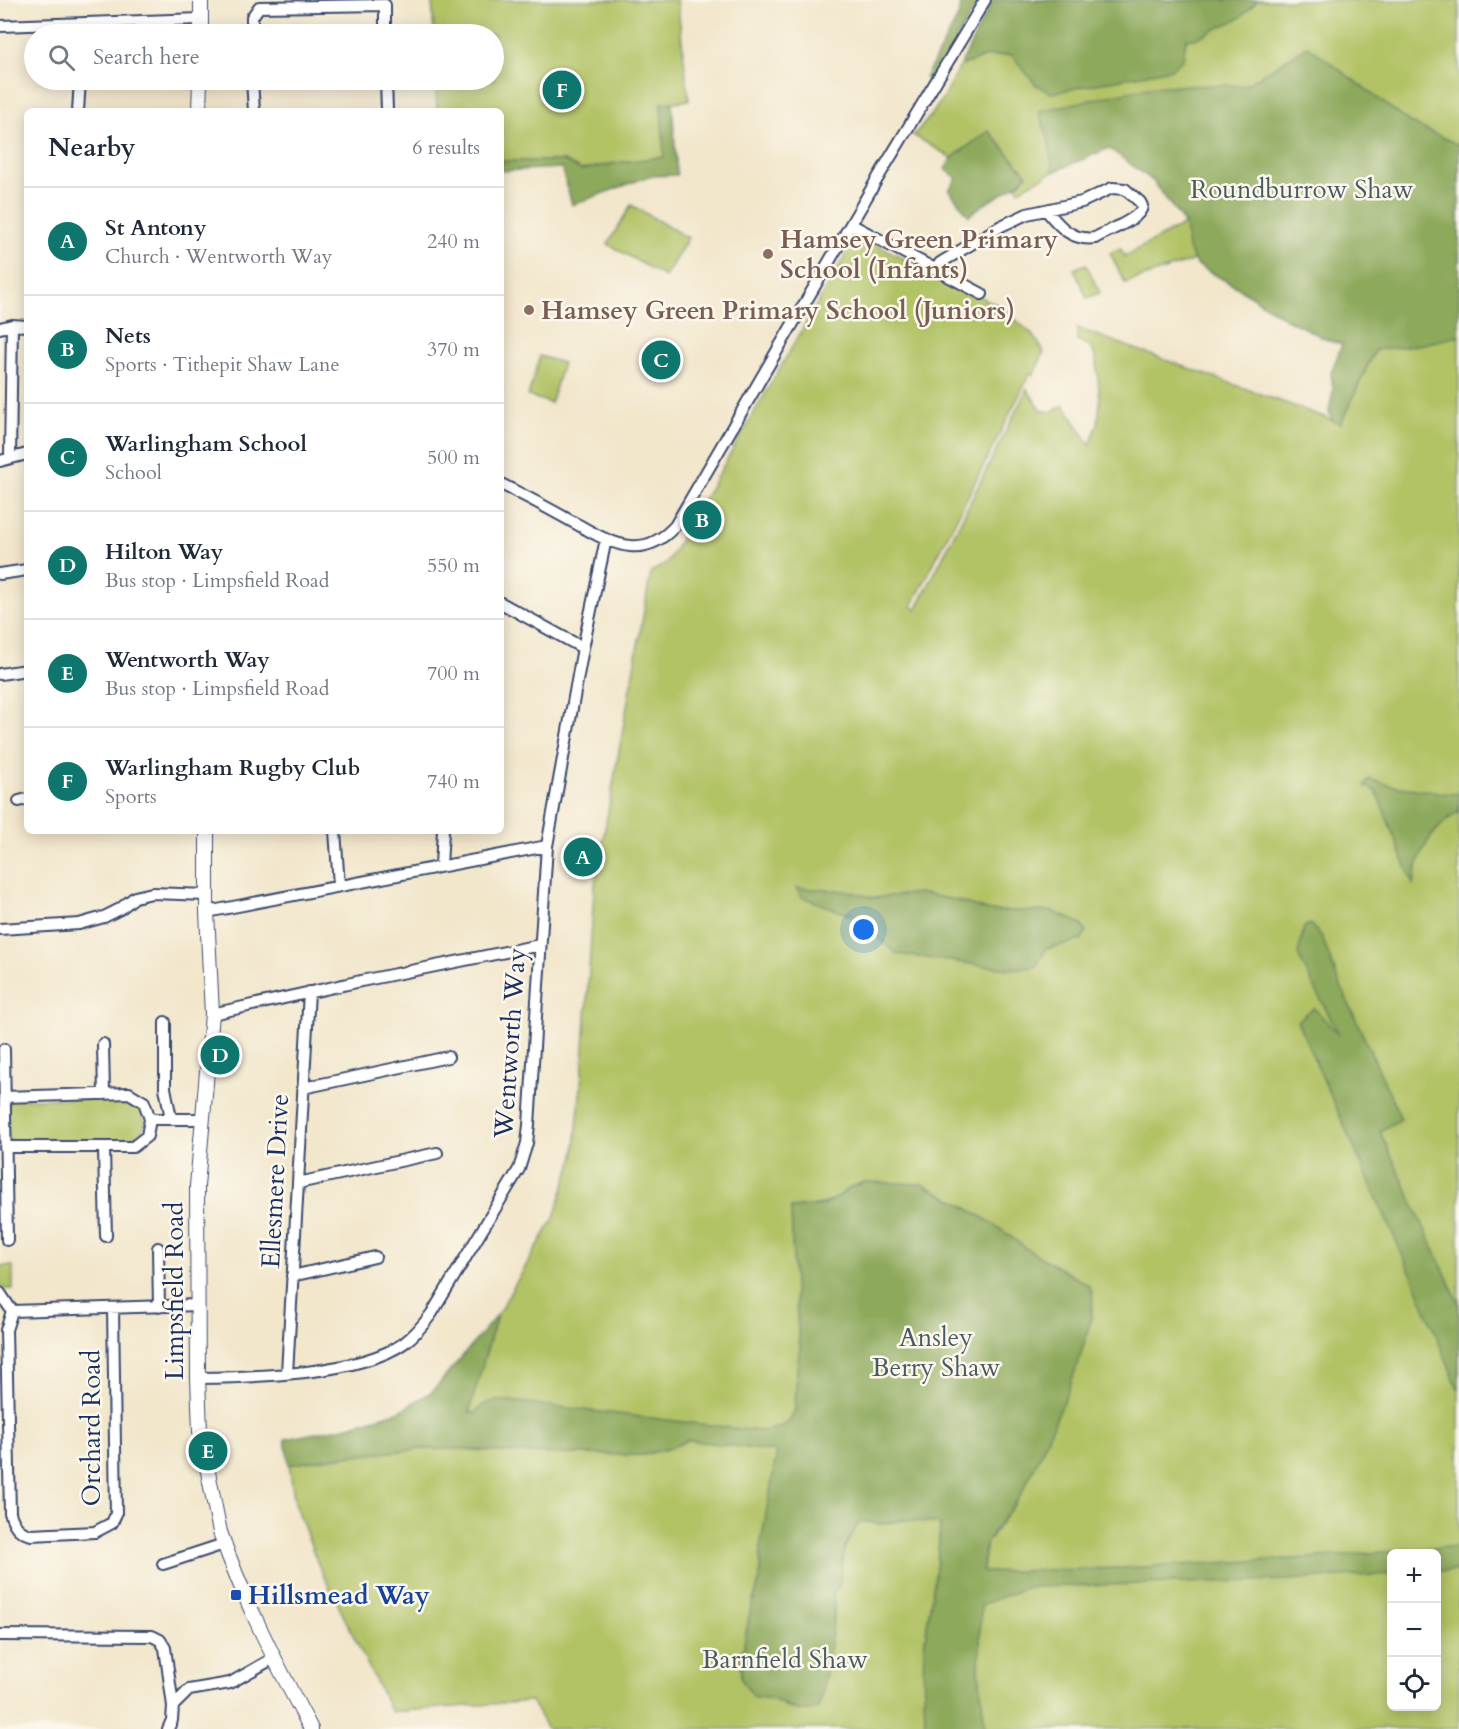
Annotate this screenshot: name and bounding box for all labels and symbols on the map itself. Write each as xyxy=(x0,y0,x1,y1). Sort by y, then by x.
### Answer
pin: F xyxy=(542,68,582,112)
park label: Roundburrow Shaw xyxy=(1190,172,1414,207)
place label: Hamsey Green Primary School (Infants) xyxy=(780,222,1058,287)
marker: Hamsey Green Primary School (Infants) xyxy=(761,247,775,261)
place label: Hamsey Green Primary School (Juniors) xyxy=(541,293,1015,328)
marker: Hamsey Green Primary School (Juniors) xyxy=(522,303,536,317)
pin: C xyxy=(642,338,680,382)
pin: B xyxy=(682,498,722,542)
pin: A xyxy=(564,834,602,880)
your location xyxy=(849,915,878,944)
street label: Wentworth Way xyxy=(486,946,534,1141)
pin: D xyxy=(200,1032,240,1078)
street label: Ellesmere Drive xyxy=(253,1093,297,1269)
street label: Limpsfield Road xyxy=(157,1202,192,1380)
park label: Ansley Berry Shaw xyxy=(872,1320,1000,1385)
street label: Orchard Road xyxy=(74,1349,109,1506)
pin: E xyxy=(188,1428,228,1474)
place label: Hillsmead Way xyxy=(248,1578,430,1613)
marker: Hillsmead Way xyxy=(229,1588,243,1602)
park label: Barnfield Shaw xyxy=(702,1642,868,1677)

